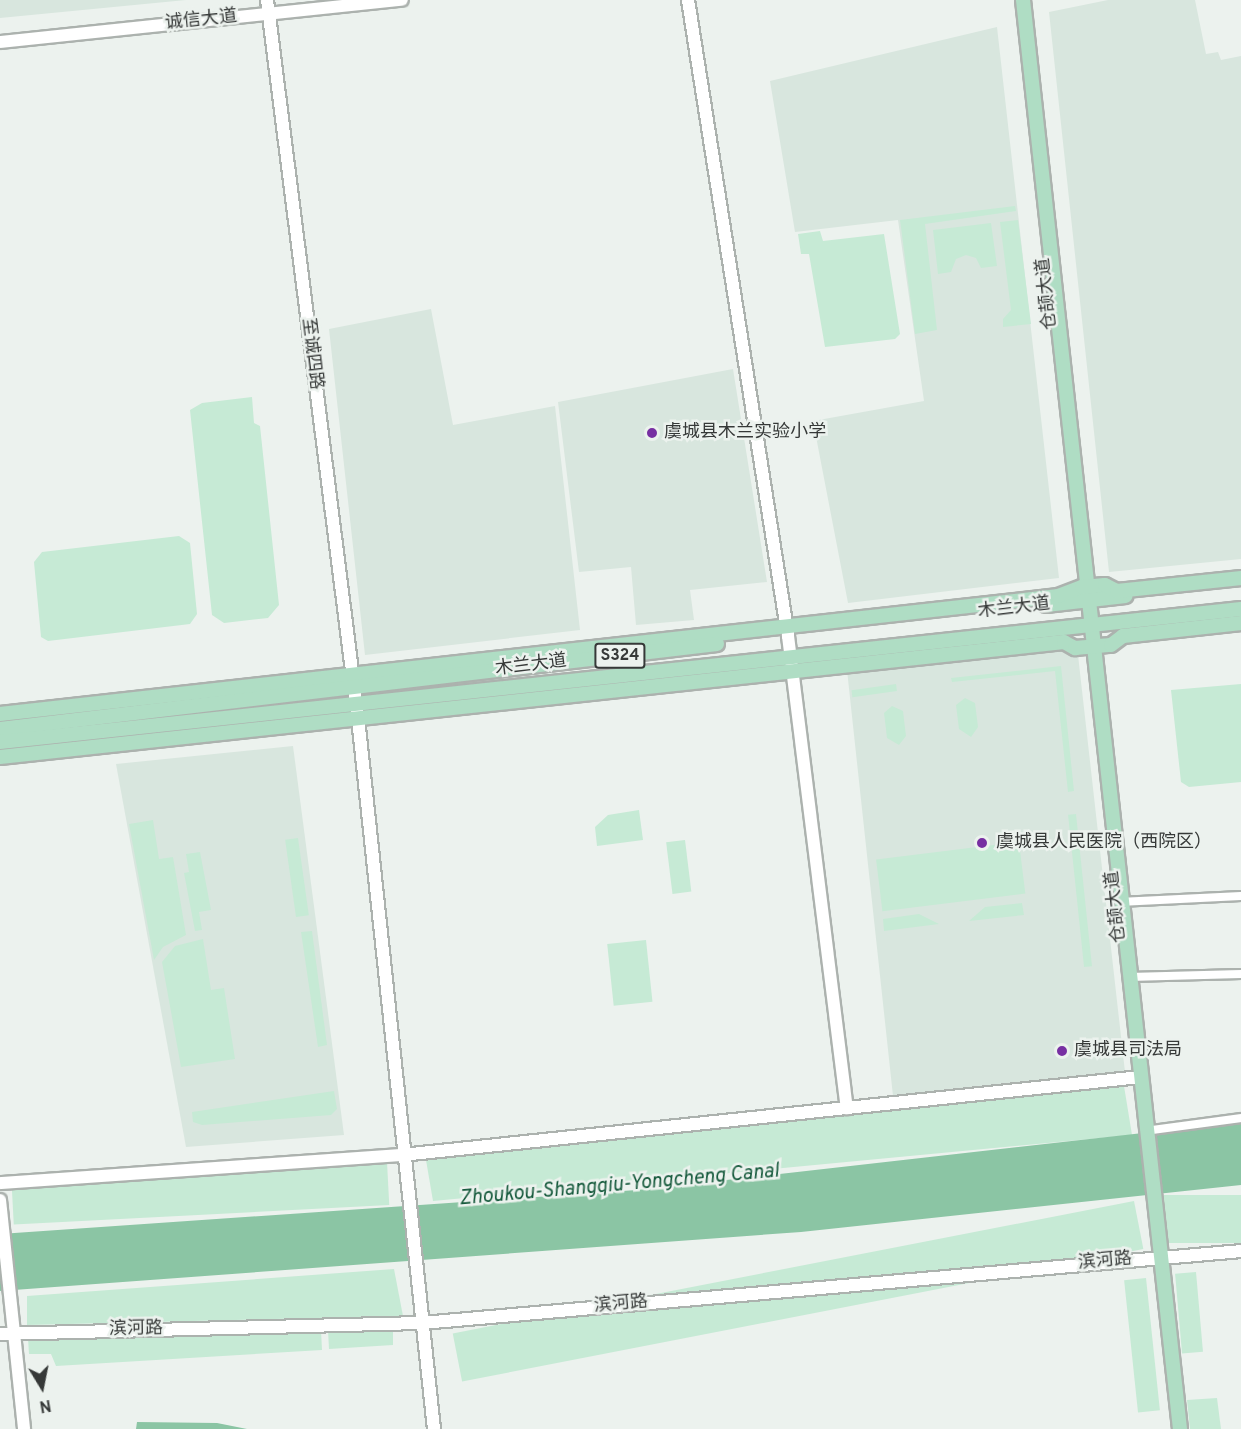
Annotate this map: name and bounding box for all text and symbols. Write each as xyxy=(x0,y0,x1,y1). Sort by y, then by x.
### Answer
street label: 诚信大道 xyxy=(164,6,238,36)
street label: 仓颉大道 xyxy=(1033,257,1063,331)
street label: 至诚四路 xyxy=(296,317,326,391)
place label: 虞城县木兰实验小学 xyxy=(664,422,826,444)
marker: 虞城县木兰实验小学 xyxy=(645,426,659,440)
street label: 木兰大道 xyxy=(977,594,1051,624)
road number: S324 xyxy=(593,643,647,669)
street label: 木兰大道 xyxy=(494,651,568,681)
place label: 虞城县人民医院（西院区） xyxy=(996,832,1212,854)
marker: 虞城县人民医院（西院区） xyxy=(973,834,991,852)
street label: 仓颉大道 xyxy=(1102,870,1132,944)
place label: 虞城县司法局 xyxy=(1074,1040,1182,1062)
marker: 虞城县司法局 xyxy=(1055,1044,1069,1058)
water label: Zhoukou-Shangqiu-Yongcheng Canal xyxy=(458,1160,780,1212)
street label: 滨河路 xyxy=(1077,1249,1133,1275)
street label: 滨河路 xyxy=(593,1292,649,1318)
street label: 滨河路 xyxy=(109,1319,163,1341)
north arrow xyxy=(12,1357,72,1417)
text: N xyxy=(38,1394,53,1416)

